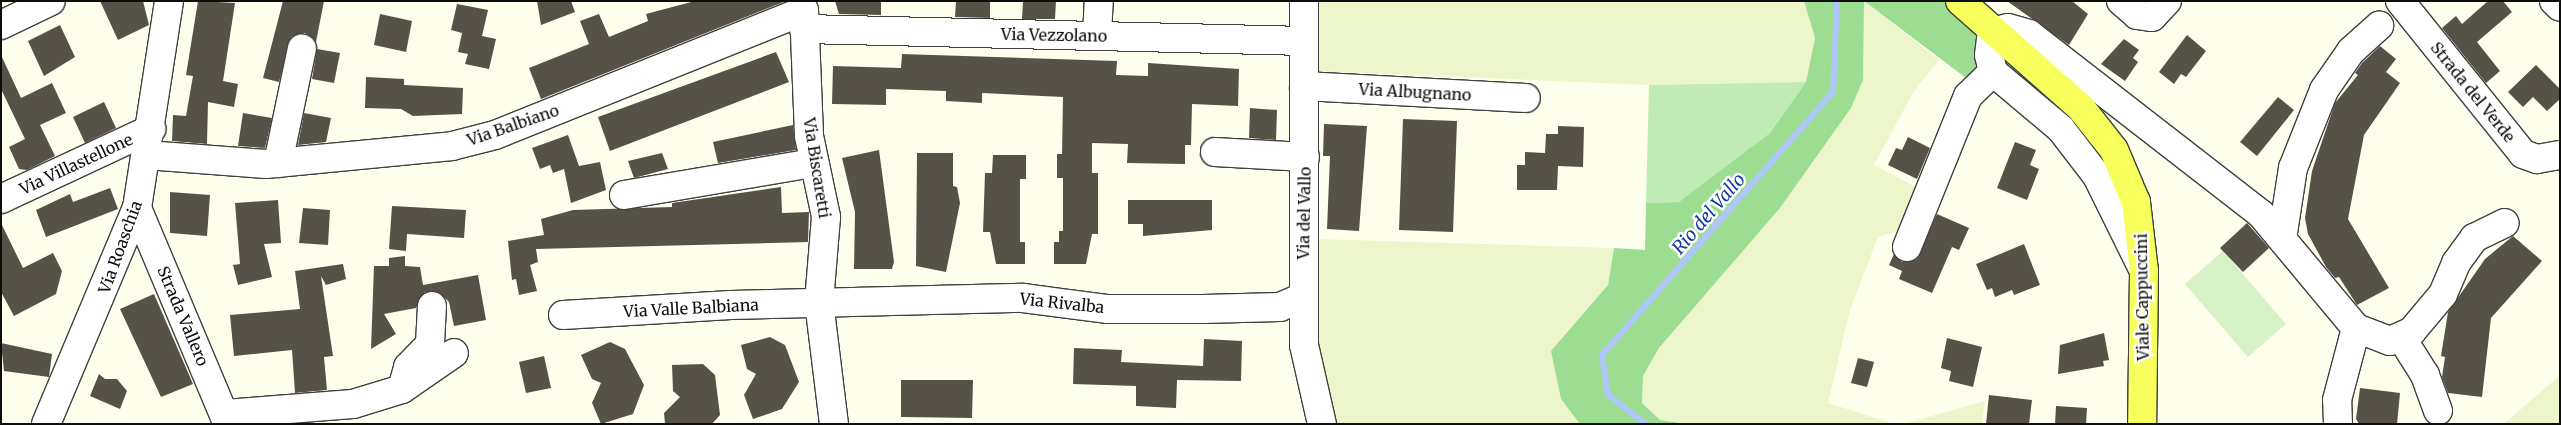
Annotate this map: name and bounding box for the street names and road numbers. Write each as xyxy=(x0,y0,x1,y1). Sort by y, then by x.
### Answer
street label: Via Vezzolano xyxy=(1001,24,1107,46)
street label: Strada del Verde xyxy=(2427,38,2519,146)
street label: Via Albugnano xyxy=(1358,79,1472,105)
street label: Via Balbiano xyxy=(465,100,561,150)
street label: Via Biscaretti xyxy=(800,116,834,220)
street label: Via Villastellone xyxy=(16,129,136,199)
street label: Via del Vallo xyxy=(1294,167,1314,259)
street label: Via Roaschia xyxy=(94,198,146,296)
street label: Viale Cappuccini xyxy=(2131,233,2153,361)
street label: Strada Vallero xyxy=(153,263,213,369)
street label: Via Rivalba xyxy=(1019,289,1105,317)
street label: Via Valle Balbiana xyxy=(623,295,759,321)

